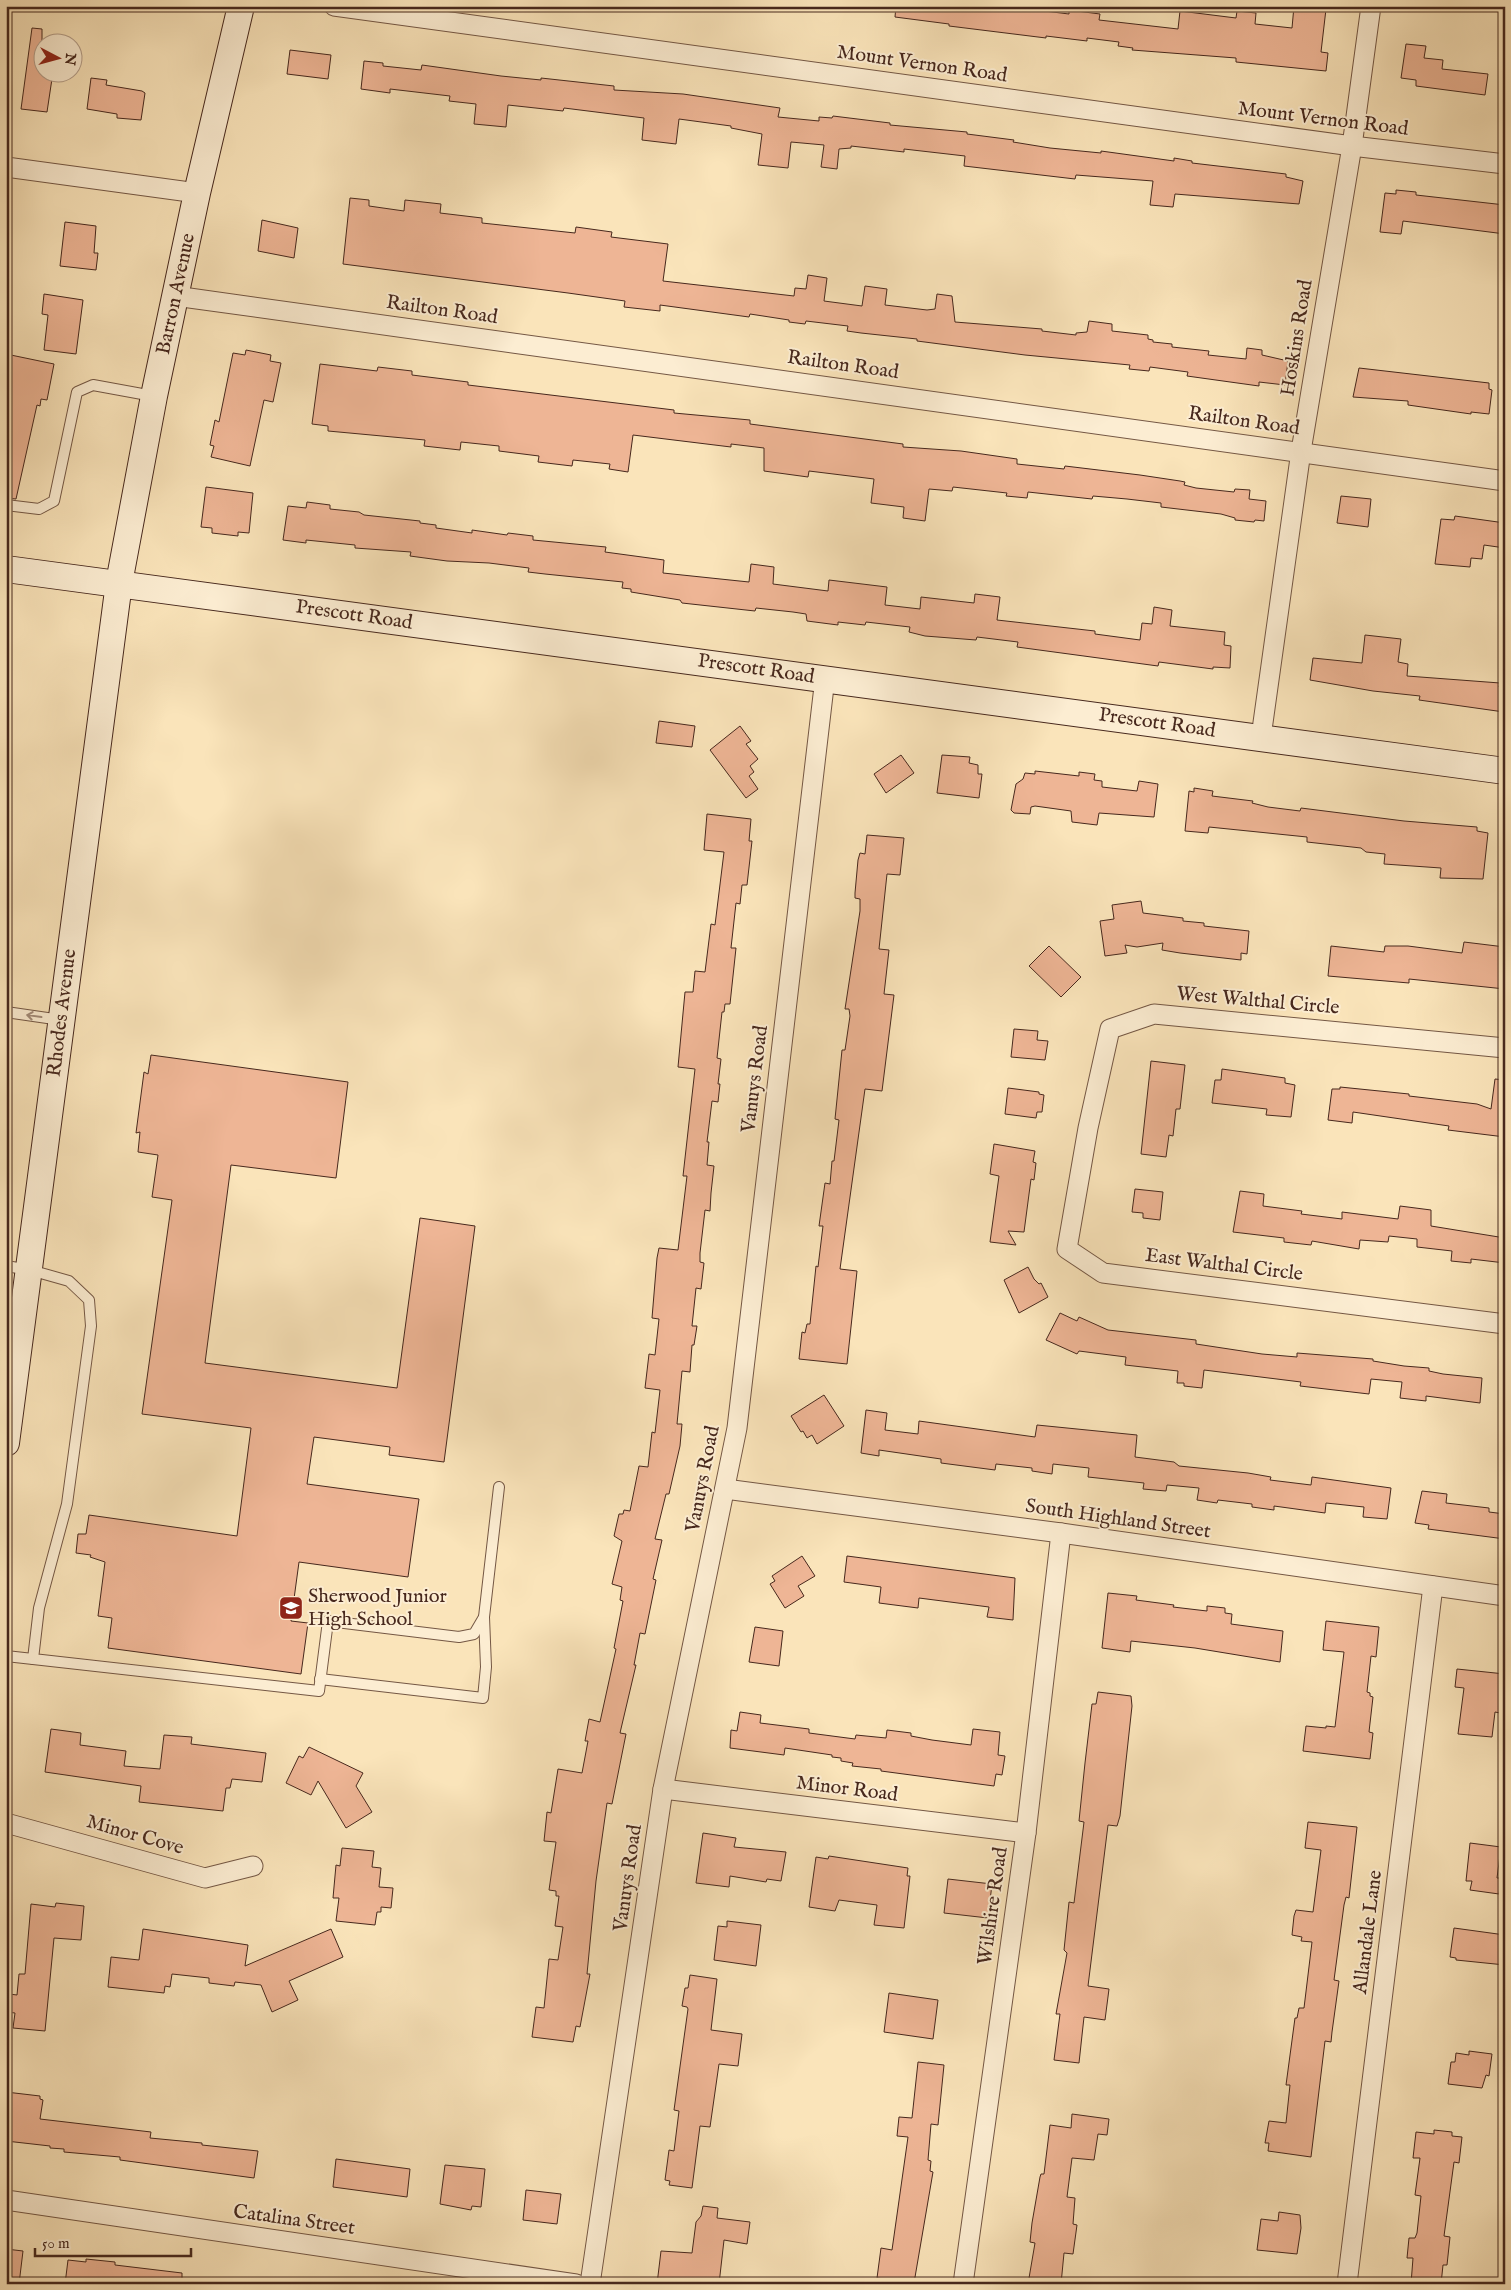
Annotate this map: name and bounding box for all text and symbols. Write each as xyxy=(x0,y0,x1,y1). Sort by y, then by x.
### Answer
north arrow xyxy=(32,32,82,82)
street label: Mount Vernon Road xyxy=(835,40,1009,88)
text: N xyxy=(60,51,80,66)
street label: Mount Vernon Road xyxy=(1236,96,1410,142)
street label: Barron Avenue xyxy=(151,231,201,357)
street label: Hoskins Road xyxy=(1275,277,1319,398)
street label: Railton Road xyxy=(385,290,500,330)
street label: Railton Road xyxy=(786,345,901,385)
street label: Railton Road xyxy=(1187,401,1302,441)
street label: Prescott Road xyxy=(294,594,414,636)
street label: Prescott Road xyxy=(696,648,816,690)
street label: Prescott Road xyxy=(1097,702,1217,744)
street label: Rhodes Avenue xyxy=(42,948,82,1078)
street label: West Walthal Circle xyxy=(1175,981,1341,1021)
one-way arrow xyxy=(26,1010,42,1020)
street label: Vanuys Road xyxy=(736,1024,774,1135)
street label: East Walthal Circle xyxy=(1144,1243,1304,1287)
street label: Vanuys Road xyxy=(680,1423,726,1535)
street label: South Highland Street xyxy=(1024,1494,1212,1544)
place label: Sherwood Junior High School xyxy=(308,1584,448,1632)
school or university icon: Sherwood Junior High School xyxy=(278,1595,304,1621)
street label: Minor Road xyxy=(795,1770,900,1808)
street label: Minor Cove xyxy=(83,1809,187,1861)
street label: Vanuys Road xyxy=(608,1823,648,1934)
street label: Wilshire Road xyxy=(972,1845,1014,1967)
street label: Allandale Lane xyxy=(1348,1869,1388,1996)
street label: Catalina Street xyxy=(232,2199,357,2241)
scale bar xyxy=(35,2225,191,2257)
text: 50 m xyxy=(42,2234,70,2253)

